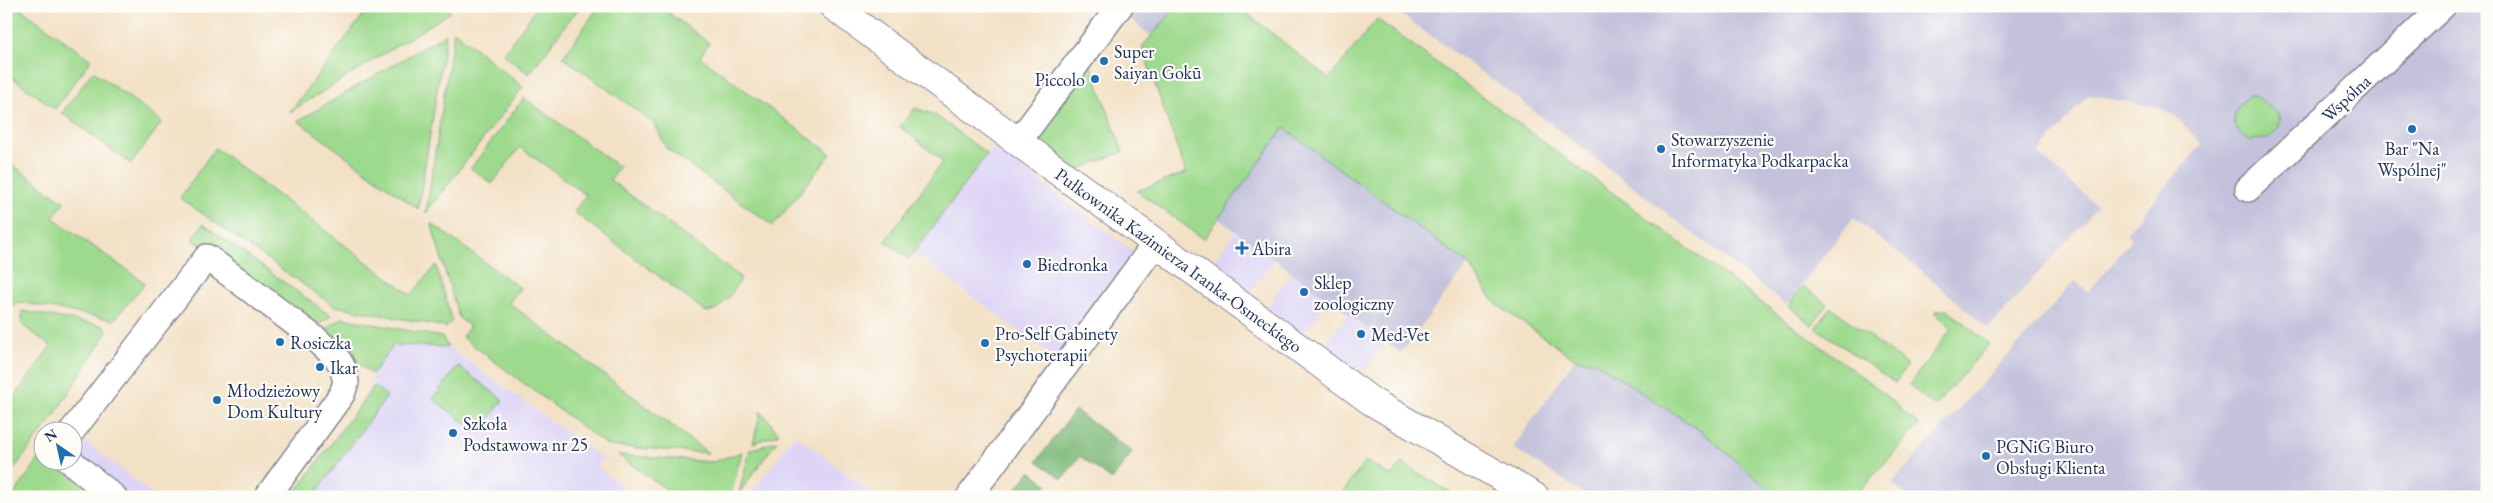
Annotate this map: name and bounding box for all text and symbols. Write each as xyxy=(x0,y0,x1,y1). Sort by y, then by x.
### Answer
place label: Super Saiyan Gokū xyxy=(1114,40,1202,84)
marker: Super Saiyan Gokū xyxy=(1098,55,1110,67)
place label: Piccolo xyxy=(1035,68,1085,91)
street label: Wspólna xyxy=(2316,69,2376,127)
marker: Piccolo xyxy=(1089,73,1101,85)
marker: Bar "Na Wspólnej" xyxy=(2406,123,2418,135)
place label: Stowarzyszenie Informatyka Podkarpacka xyxy=(1671,128,1849,172)
place label: Bar "Na Wspólnej" xyxy=(2377,137,2447,181)
marker: Stowarzyszenie Informatyka Podkarpacka xyxy=(1655,143,1667,155)
street label: Pułkownika Kazimierza Iranka-Osmeckiego xyxy=(1051,163,1307,358)
place label: Abira xyxy=(1251,237,1292,260)
marker: Abira xyxy=(1236,242,1248,254)
place label: Biedronka xyxy=(1037,253,1109,276)
marker: Biedronka xyxy=(1021,258,1033,270)
place label: Sklep zoologiczny xyxy=(1314,271,1394,315)
marker: Sklep zoologiczny xyxy=(1298,286,1310,298)
place label: Pro-Self Gabinety Psychoterapii xyxy=(995,322,1118,366)
place label: Med-Vet xyxy=(1371,323,1430,346)
marker: Med-Vet xyxy=(1355,328,1367,340)
place label: Rosiczka xyxy=(290,331,352,354)
marker: Rosiczka xyxy=(274,336,286,348)
marker: Pro-Self Gabinety Psychoterapii xyxy=(979,337,991,349)
place label: Ikar xyxy=(330,356,358,379)
marker: Ikar xyxy=(314,361,326,373)
place label: Młodzieżowy Dom Kultury xyxy=(227,379,322,423)
marker: Młodzieżowy Dom Kultury xyxy=(211,394,223,406)
place label: Szkoła Podstawowa nr 25 xyxy=(463,412,588,456)
north arrow xyxy=(32,420,82,470)
text: N xyxy=(41,424,61,446)
marker: Szkoła Podstawowa nr 25 xyxy=(447,427,459,439)
place label: PGNiG Biuro Obsługi Klienta xyxy=(1996,435,2106,479)
marker: PGNiG Biuro Obsługi Klienta xyxy=(1980,450,1992,462)

